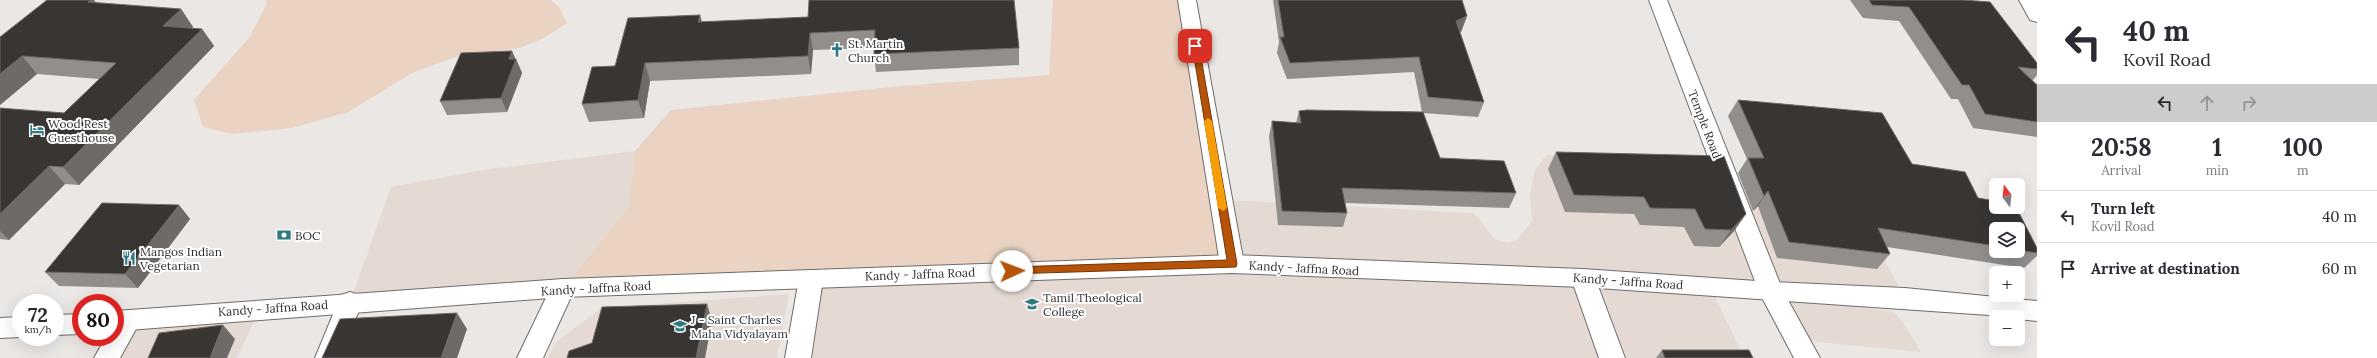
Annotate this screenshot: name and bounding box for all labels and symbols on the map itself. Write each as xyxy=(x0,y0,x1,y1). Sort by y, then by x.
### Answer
pin xyxy=(1178,29,1212,63)
place label: St. Martin Church xyxy=(848,36,903,65)
church icon: St. Martin Church xyxy=(829,42,845,58)
street label: Temple Road xyxy=(1685,88,1725,160)
place label: Wood Rest Guesthouse xyxy=(48,116,115,145)
hotel icon: Wood Rest Guesthouse xyxy=(29,122,45,138)
north arrow xyxy=(1989,178,2025,214)
bank icon: BOC xyxy=(276,227,292,243)
place label: BOC xyxy=(295,228,321,243)
place label: Mangos Indian Vegetarian xyxy=(139,244,222,273)
restaurant icon: Mangos Indian Vegetarian xyxy=(121,250,137,266)
position arrow xyxy=(991,250,1033,292)
street label: Kandy - Jaffna Road xyxy=(1248,258,1360,278)
street label: Kandy - Jaffna Road xyxy=(865,265,975,283)
street label: Kandy - Jaffna Road xyxy=(1572,270,1684,292)
street label: Kandy - Jaffna Road xyxy=(540,278,652,298)
place label: Tamil Theological College xyxy=(1043,290,1142,319)
speed limit sign: 80 xyxy=(72,294,124,346)
school or university icon: Tamil Theological College xyxy=(1024,296,1040,312)
street label: Kandy - Jaffna Road xyxy=(217,297,329,319)
place label: J - Saint Charles Maha Vidyalayam xyxy=(690,312,788,341)
school or university icon: J - Saint Charles Maha Vidyalayam xyxy=(672,318,688,334)

